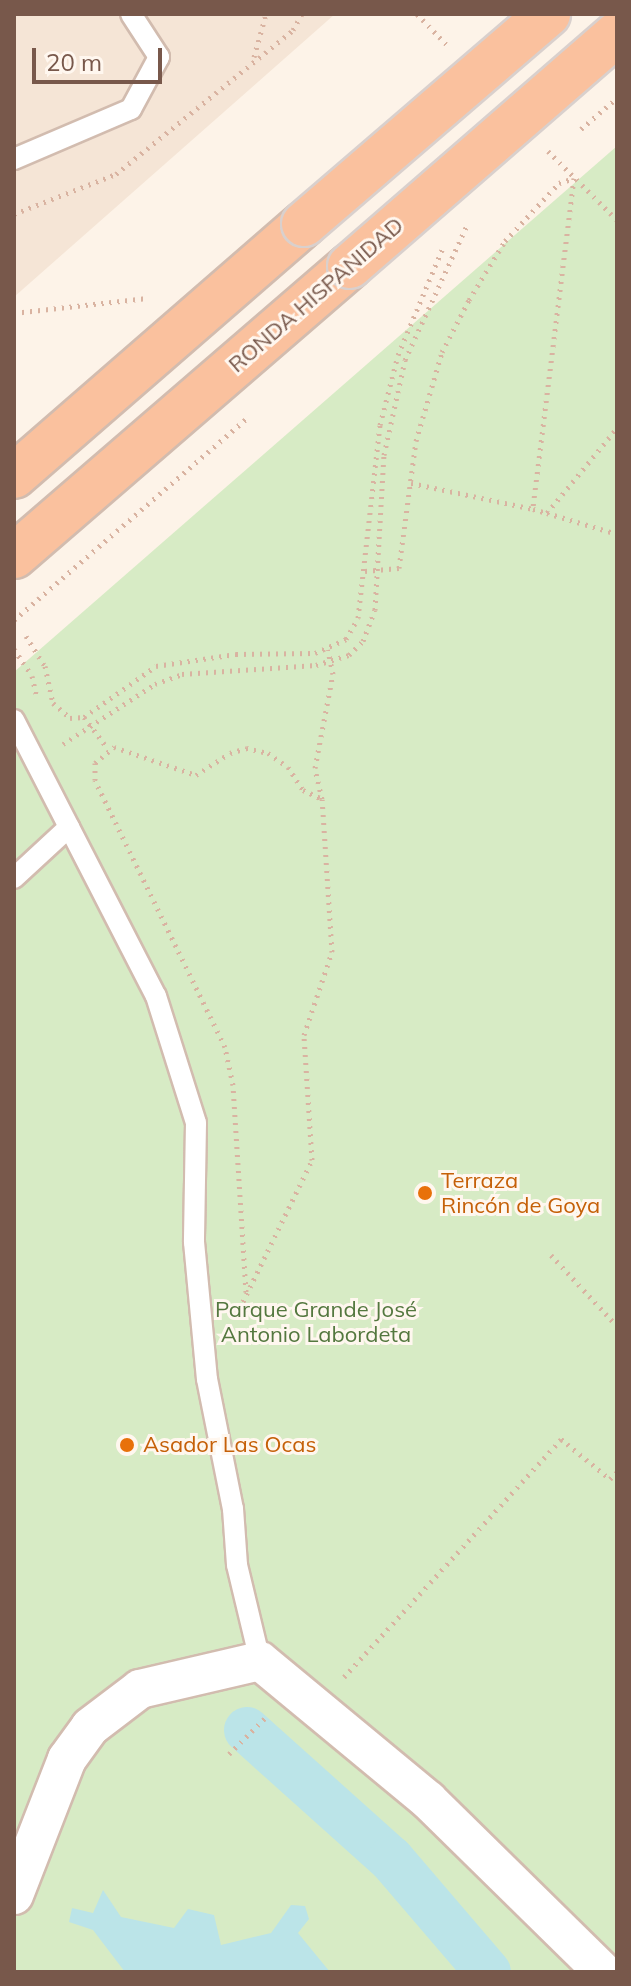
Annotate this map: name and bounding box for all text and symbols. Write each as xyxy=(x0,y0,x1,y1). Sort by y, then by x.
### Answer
scale bar xyxy=(36,32,166,82)
text: 20 m xyxy=(46,47,102,77)
street label: RONDA HISPANIDAD xyxy=(223,212,409,378)
place label: Terraza Rincón de Goya xyxy=(441,1167,600,1218)
marker: Terraza Rincón de Goya xyxy=(416,1184,434,1202)
park label: Parque Grande José Antonio Labordeta xyxy=(215,1296,417,1348)
place label: Asador Las Ocas xyxy=(143,1432,316,1458)
marker: Asador Las Ocas xyxy=(118,1436,136,1454)

